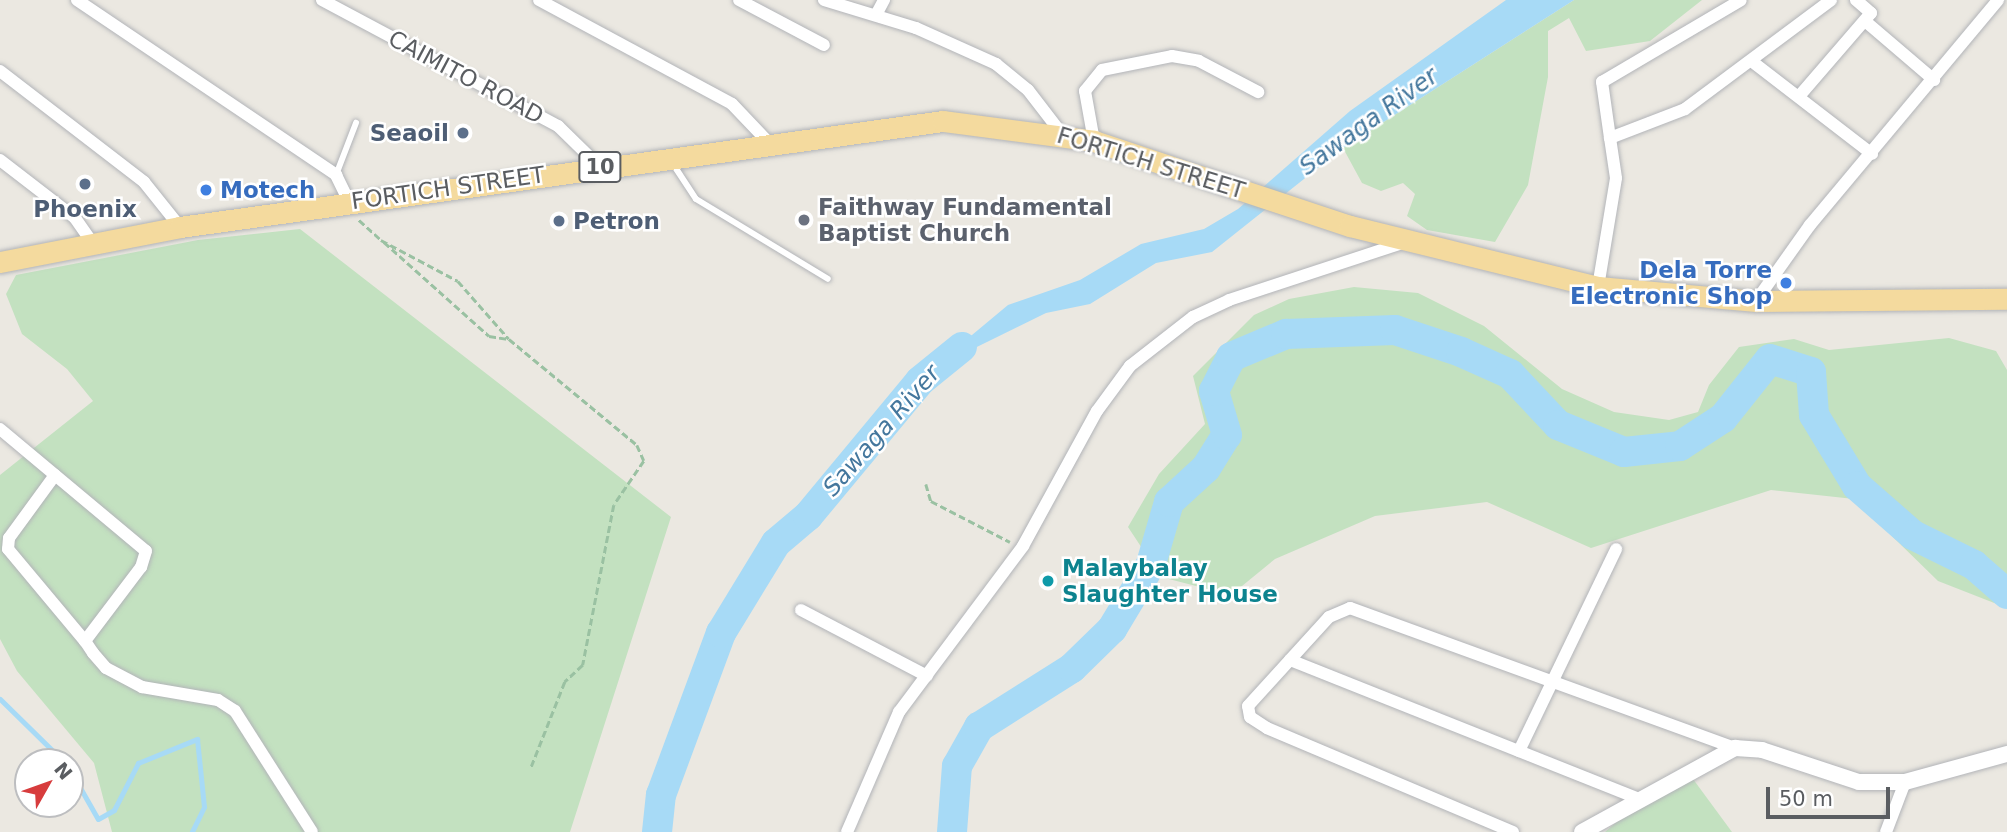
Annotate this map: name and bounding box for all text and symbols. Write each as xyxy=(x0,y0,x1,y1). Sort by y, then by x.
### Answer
street label: CAIMITO ROAD xyxy=(384,24,548,130)
water label: Sawaga River xyxy=(1294,62,1444,182)
place label: Seaoil xyxy=(370,119,449,147)
street label: FORTICH STREET xyxy=(1054,121,1248,205)
marker: Seaoil xyxy=(455,125,471,141)
road number: 10 xyxy=(577,150,623,184)
street label: FORTICH STREET xyxy=(350,161,546,215)
marker: Phoenix xyxy=(77,176,93,192)
place label: Motech xyxy=(220,176,315,204)
marker: Motech xyxy=(198,182,214,198)
place label: Faithway Fundamental Baptist Church xyxy=(818,193,1112,247)
place label: Phoenix xyxy=(33,195,137,223)
place label: Petron xyxy=(573,207,660,235)
marker: Faithway Fundamental Baptist Church xyxy=(796,212,812,228)
marker: Petron xyxy=(551,213,567,229)
place label: Dela Torre Electronic Shop xyxy=(1570,256,1772,310)
marker: Dela Torre Electronic Shop xyxy=(1778,275,1794,291)
water label: Sawaga River xyxy=(817,360,947,502)
place label: Malaybalay Slaughter House xyxy=(1062,554,1278,608)
marker: Malaybalay Slaughter House xyxy=(1040,573,1056,589)
north arrow xyxy=(14,748,84,818)
text: N xyxy=(50,758,77,784)
scale bar xyxy=(1769,772,1893,816)
text: 50 m xyxy=(1779,787,1833,811)

